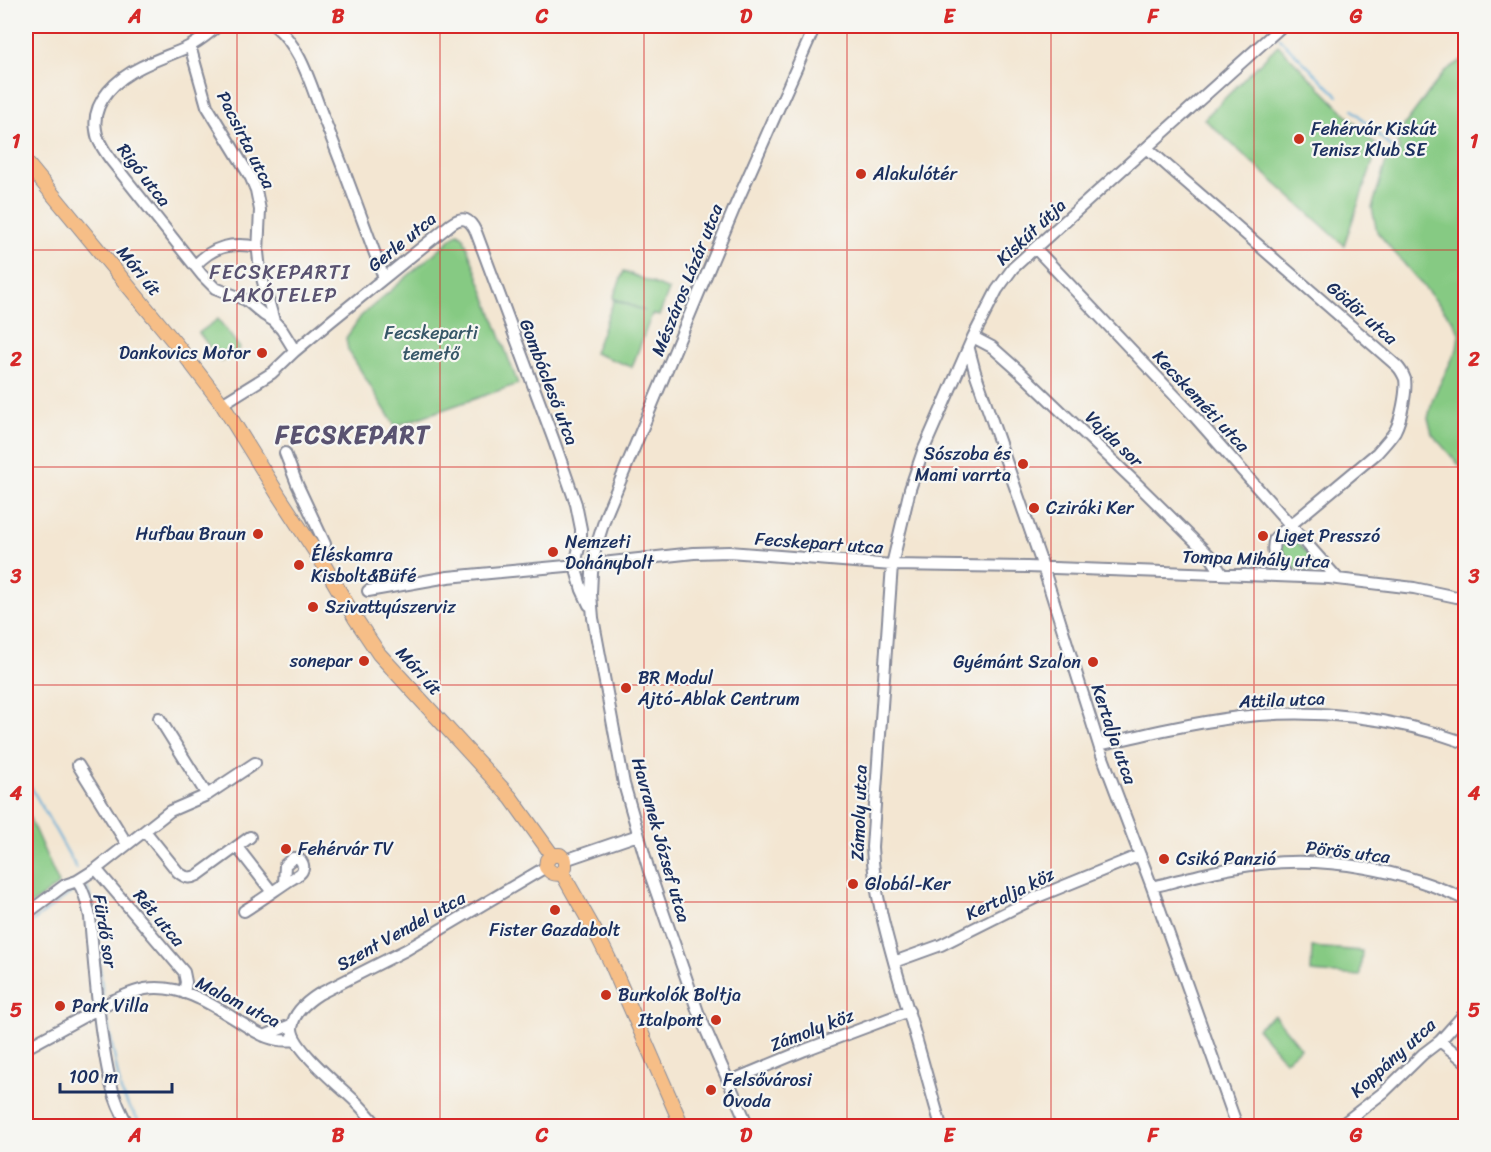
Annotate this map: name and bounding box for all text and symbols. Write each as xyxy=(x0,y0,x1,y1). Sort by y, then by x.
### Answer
text: A xyxy=(127,0,142,34)
text: B xyxy=(332,0,345,34)
text: C xyxy=(535,0,549,34)
text: D xyxy=(740,0,753,34)
text: E xyxy=(943,0,956,34)
text: F xyxy=(1147,0,1160,34)
text: G xyxy=(1349,0,1363,34)
street label: Pacsirta utca xyxy=(208,85,285,196)
place label: Fehérvár Kiskút Tenisz Klub SE xyxy=(1311,113,1437,166)
text: 1 xyxy=(12,124,21,159)
text: 1 xyxy=(1470,124,1479,159)
marker: Fehérvár Kiskút Tenisz Klub SE xyxy=(1292,132,1306,146)
street label: Rigó utca xyxy=(109,136,179,214)
place label: Alakulótér xyxy=(872,158,959,190)
marker: Alakulótér xyxy=(854,167,868,181)
street label: Kiskút útja xyxy=(988,190,1074,274)
street label: Mészáros Lázár utca xyxy=(642,198,733,361)
street label: Gerle utca xyxy=(360,204,444,280)
street label: Móri út xyxy=(108,238,170,304)
district label: FECSKEPARTI LAKÓTELEP xyxy=(209,255,351,313)
street label: Gödör utca xyxy=(1319,273,1406,354)
street label: Gombócleső utca xyxy=(510,314,588,450)
park label: Fecskeparti temető xyxy=(384,317,479,370)
place label: Dankovics Motor xyxy=(119,337,252,369)
text: 2 xyxy=(9,342,22,377)
street label: Kecskeméti utca xyxy=(1144,342,1258,461)
text: 2 xyxy=(1467,342,1480,377)
marker: Dankovics Motor xyxy=(255,346,269,360)
street label: Vajda sor xyxy=(1077,403,1152,476)
district label: FECSKEPART xyxy=(274,414,431,456)
place label: Sószoba és Mami varrta xyxy=(915,438,1012,491)
marker: Sószoba és Mami varrta xyxy=(1016,457,1030,471)
place label: Cziráki Ker xyxy=(1046,492,1135,524)
marker: Cziráki Ker xyxy=(1027,501,1041,515)
place label: Hufbau Braun xyxy=(136,518,246,550)
place label: Liget Presszó xyxy=(1275,520,1381,552)
street label: Fecskepart utca xyxy=(754,523,885,564)
place label: Nemzeti Dohánybolt xyxy=(565,526,654,579)
marker: Hufbau Braun xyxy=(251,527,265,541)
marker: Liget Presszó xyxy=(1256,529,1270,543)
place label: Éléskamra Kisbolt&Büfé xyxy=(311,539,416,592)
street label: Tompa Mihály utca xyxy=(1182,540,1331,578)
marker: Nemzeti Dohánybolt xyxy=(546,545,560,559)
marker: Éléskamra Kisbolt&Büfé xyxy=(292,558,306,572)
text: 3 xyxy=(10,559,22,594)
text: 3 xyxy=(1468,559,1480,594)
place label: Szivattyúszerviz xyxy=(325,591,456,623)
marker: Szivattyúszerviz xyxy=(306,600,320,614)
street label: Móri út xyxy=(388,639,451,703)
place label: sonepar xyxy=(289,645,354,677)
place label: Gyémánt Szalon xyxy=(953,646,1081,678)
marker: sonepar xyxy=(357,654,371,668)
marker: Gyémánt Szalon xyxy=(1086,655,1100,669)
place label: BR Modul Ajtó-Ablak Centrum xyxy=(637,662,800,715)
street label: Kertalja utca xyxy=(1082,679,1146,790)
marker: BR Modul Ajtó-Ablak Centrum xyxy=(619,681,633,695)
street label: Attila utca xyxy=(1237,683,1326,718)
street label: Havranek József utca xyxy=(622,754,700,926)
street label: Zámoly utca xyxy=(841,764,877,862)
text: 4 xyxy=(9,776,23,811)
text: 4 xyxy=(1467,776,1481,811)
street label: Pörös utca xyxy=(1304,831,1393,873)
place label: Fehérvár TV xyxy=(298,833,395,865)
marker: Fehérvár TV xyxy=(279,842,293,856)
place label: Csikó Panzió xyxy=(1176,843,1277,875)
marker: Csikó Panzió xyxy=(1157,852,1171,866)
street label: Kertalja köz xyxy=(960,858,1061,930)
place label: Globál-Ker xyxy=(865,868,952,900)
marker: Globál-Ker xyxy=(846,877,860,891)
street label: Rét utca xyxy=(125,882,194,955)
street label: Szent Vendel utca xyxy=(330,882,473,980)
street label: Fürdő sor xyxy=(83,892,127,972)
marker: Fister Gazdabolt xyxy=(548,903,562,917)
place label: Fister Gazdabolt xyxy=(489,914,621,946)
street label: Malom utca xyxy=(190,967,286,1037)
place label: Burkolók Boltja xyxy=(618,979,741,1011)
marker: Burkolók Boltja xyxy=(599,988,613,1002)
place label: Park Villa xyxy=(72,990,149,1022)
text: 5 xyxy=(10,993,22,1028)
text: 5 xyxy=(1468,993,1480,1028)
marker: Park Villa xyxy=(53,999,67,1013)
street label: Zámoly köz xyxy=(765,999,859,1061)
place label: Italpont xyxy=(638,1004,704,1036)
street label: Koppány utca xyxy=(1342,1010,1444,1106)
marker: Italpont xyxy=(709,1013,723,1027)
scale bar xyxy=(60,1056,172,1094)
text: 100 m xyxy=(69,1061,118,1093)
place label: Felsővárosi Óvoda xyxy=(723,1064,813,1117)
marker: Felsővárosi Óvoda xyxy=(704,1083,718,1097)
text: A xyxy=(127,1118,142,1152)
text: B xyxy=(332,1118,345,1152)
text: C xyxy=(535,1118,549,1152)
text: D xyxy=(740,1118,753,1152)
text: E xyxy=(943,1118,956,1152)
text: F xyxy=(1147,1118,1160,1152)
text: G xyxy=(1349,1118,1363,1152)

